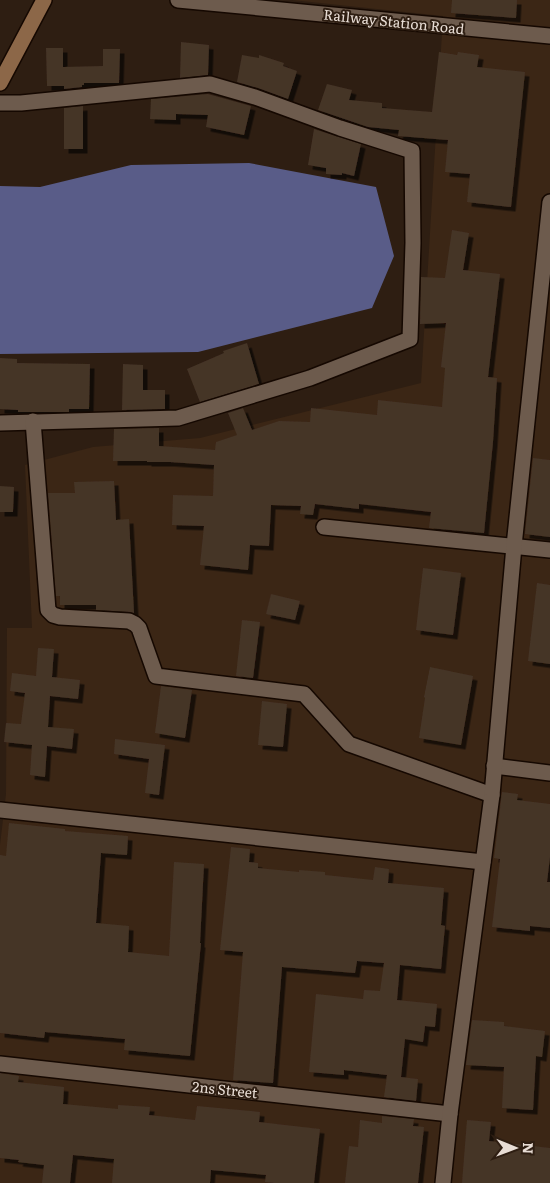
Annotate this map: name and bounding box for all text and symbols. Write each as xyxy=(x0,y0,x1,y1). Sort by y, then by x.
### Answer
street label: Railway Station Road xyxy=(323,4,466,38)
street label: 2ns Street xyxy=(191,1076,259,1102)
north arrow xyxy=(490,1123,540,1173)
text: N xyxy=(519,1142,539,1155)

